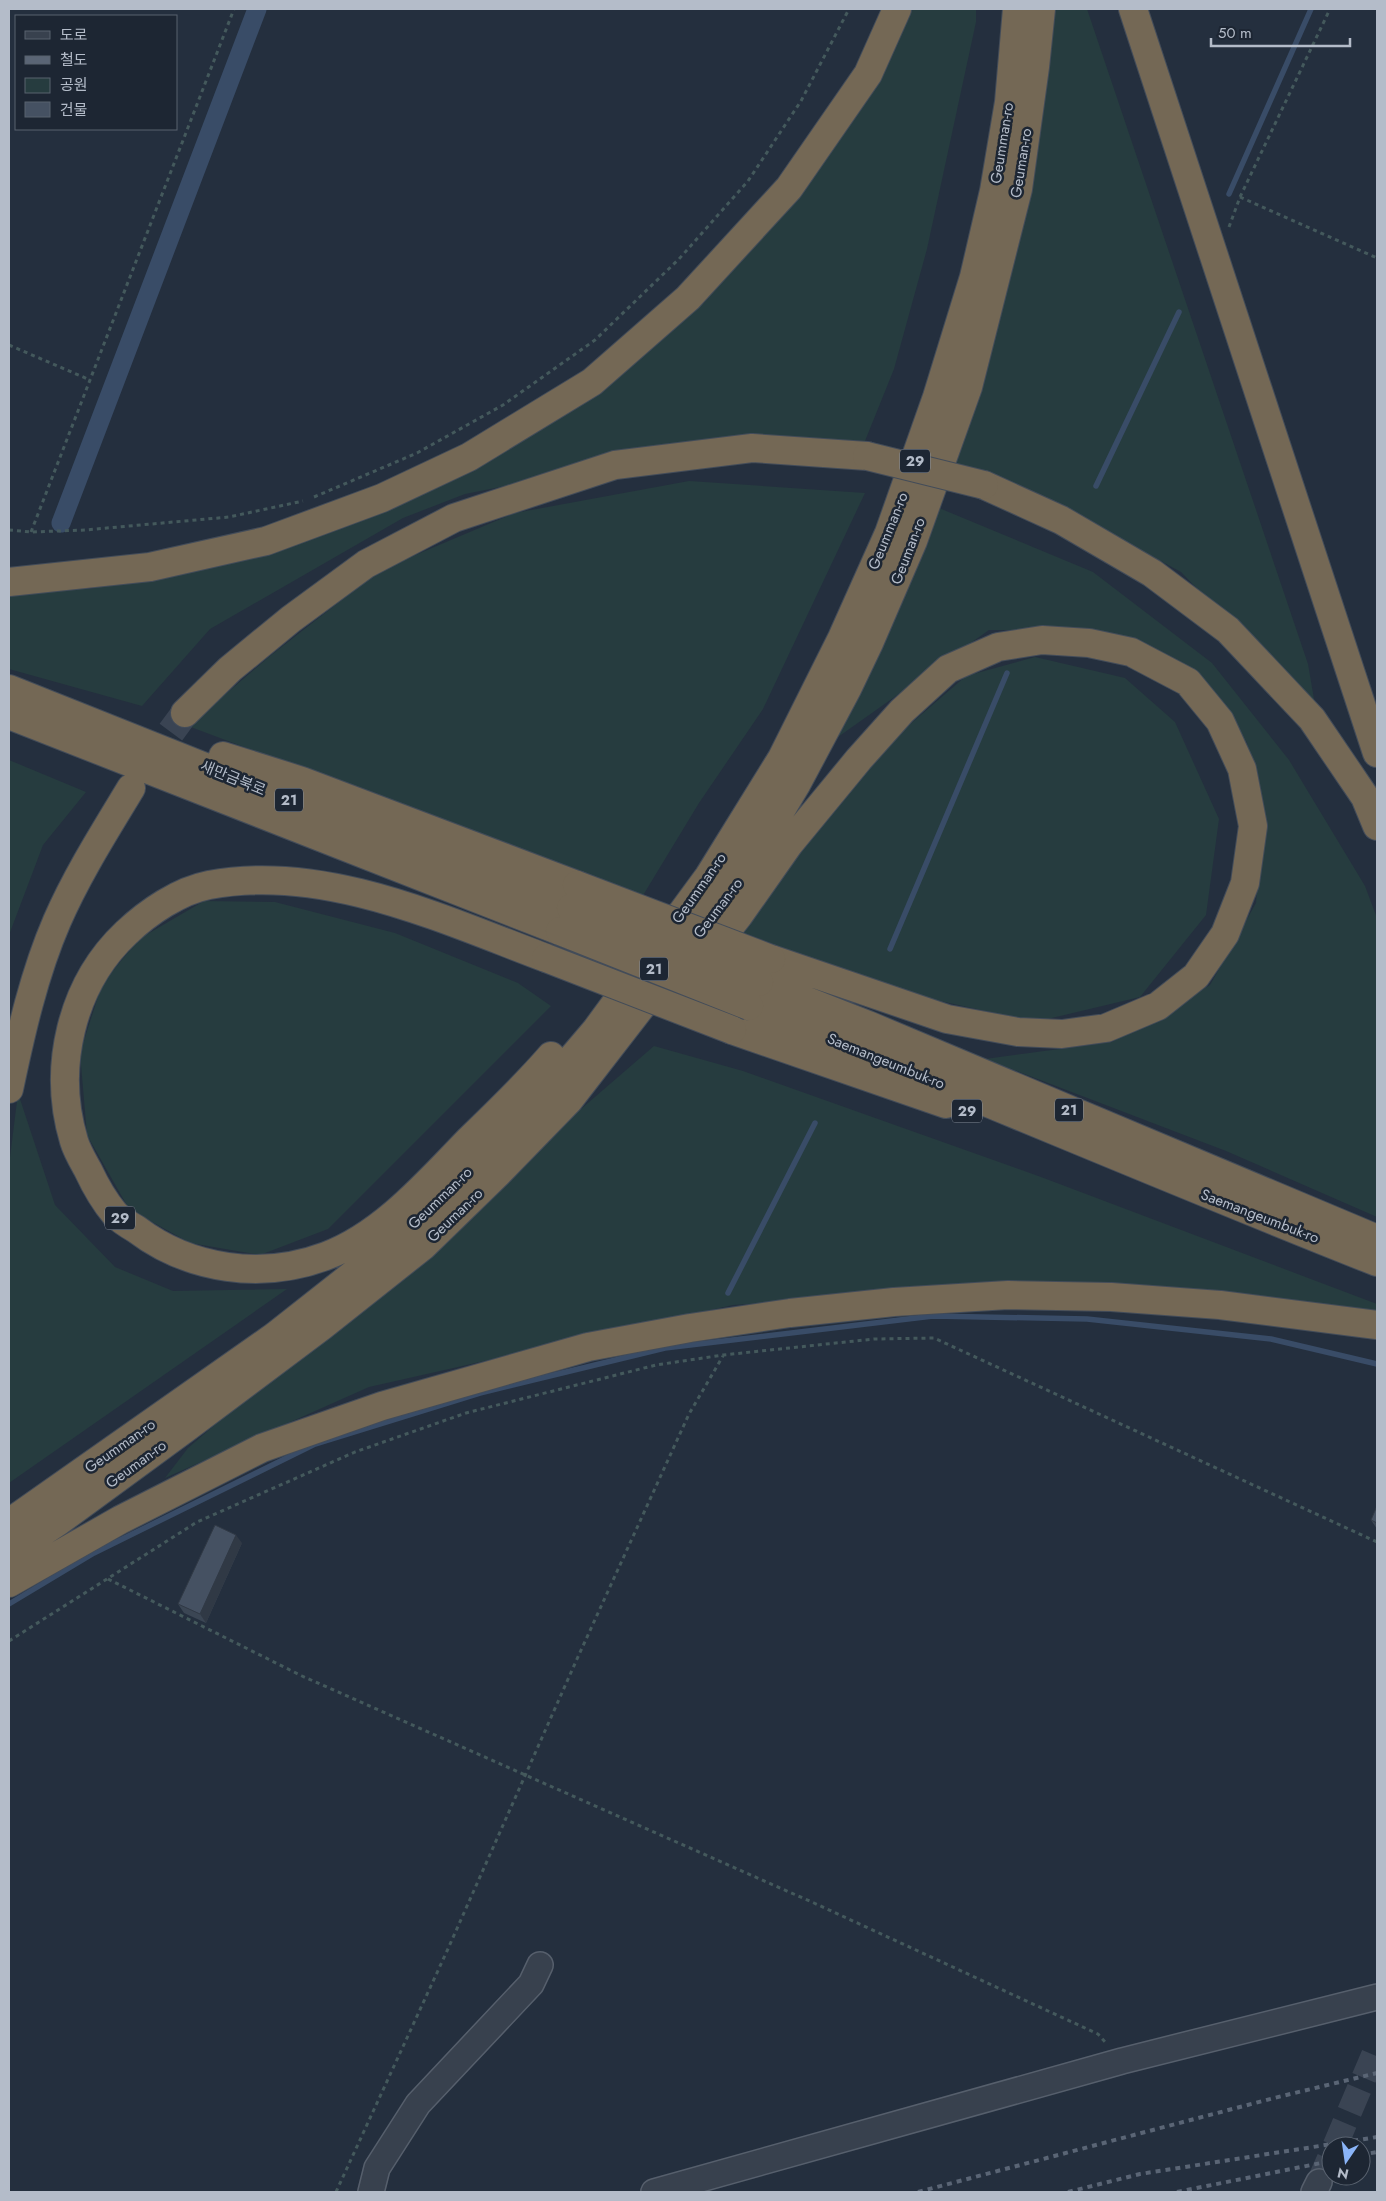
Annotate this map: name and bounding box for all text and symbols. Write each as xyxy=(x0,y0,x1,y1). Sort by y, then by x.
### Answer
legend xyxy=(15,15,178,130)
scale bar xyxy=(1211,15,1350,47)
text: 50 m xyxy=(1218,22,1252,44)
text: 도로 xyxy=(60,24,88,46)
text: 철도 xyxy=(60,49,88,71)
text: 공원 xyxy=(60,74,88,96)
text: 건물 xyxy=(60,99,88,121)
street label: Geumman-ro xyxy=(985,101,1019,185)
street label: Geuman-ro xyxy=(1005,127,1037,199)
road number: 29 xyxy=(900,450,930,472)
street label: Geumman-ro xyxy=(862,489,914,573)
street label: Geuman-ro xyxy=(885,514,931,588)
street label: 새만금북로 xyxy=(197,755,269,801)
road number: 21 xyxy=(275,788,303,812)
street label: Geumman-ro xyxy=(666,848,732,928)
street label: Geuman-ro xyxy=(688,873,748,943)
road number: 21 xyxy=(640,958,668,981)
street label: Saemangeumbuk-ro xyxy=(824,1027,948,1095)
road number: 21 xyxy=(1055,1098,1083,1122)
road number: 29 xyxy=(952,1100,982,1122)
street label: Geumman-ro xyxy=(403,1162,477,1234)
street label: Geuman-ro xyxy=(422,1183,488,1247)
street label: Saemangeumbuk-ro xyxy=(1198,1183,1322,1249)
road number: 29 xyxy=(105,1206,135,1230)
street label: Geumman-ro xyxy=(80,1413,160,1479)
street label: Geuman-ro xyxy=(101,1434,171,1494)
north arrow xyxy=(1321,2136,1371,2186)
text: N xyxy=(1335,2163,1351,2185)

